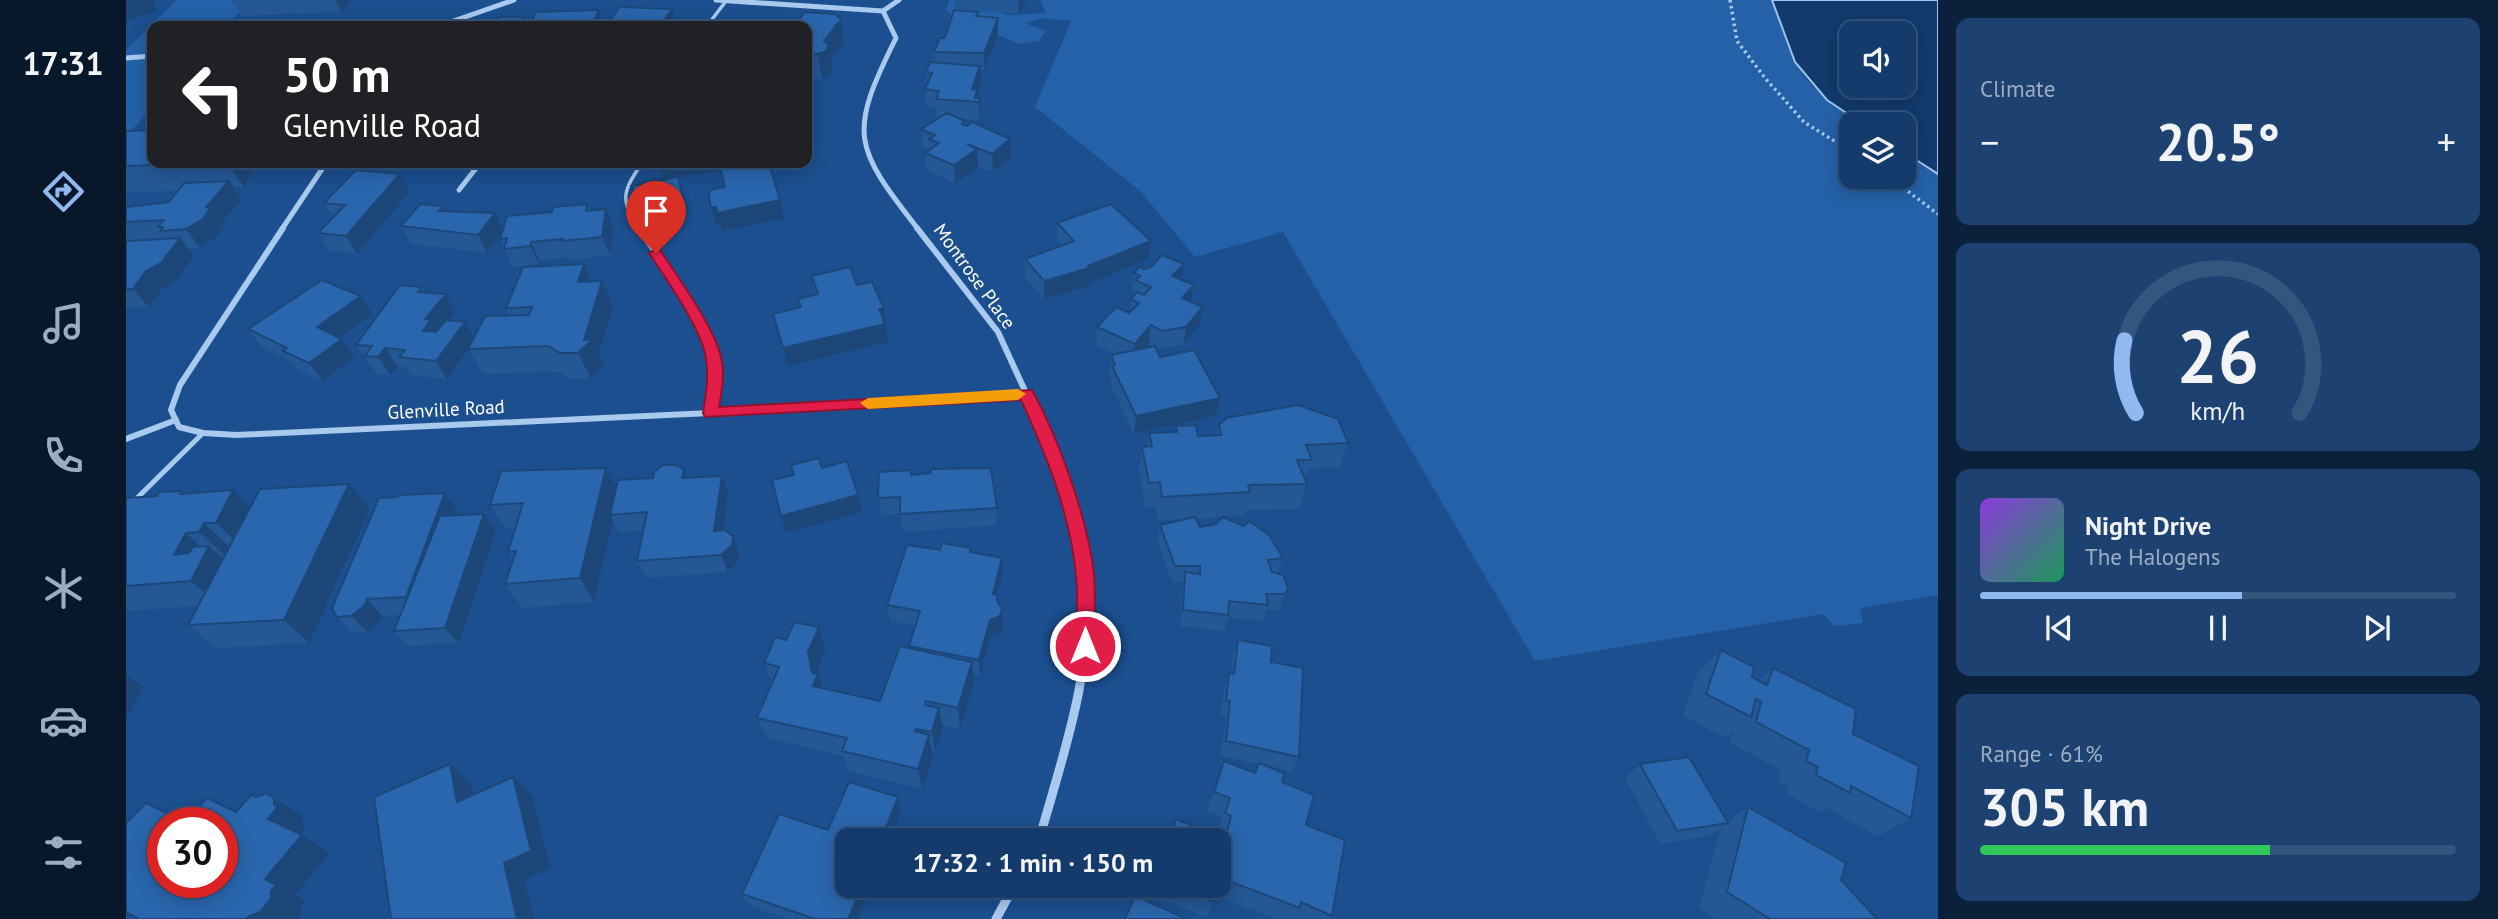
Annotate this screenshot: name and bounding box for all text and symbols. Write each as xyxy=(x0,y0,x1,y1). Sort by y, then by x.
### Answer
map controls xyxy=(1839,21,1916,189)
button: sound xyxy=(1839,21,1916,98)
text: 17:31 xyxy=(22,42,104,84)
text: 50 m xyxy=(283,42,390,106)
icon: left xyxy=(168,49,259,140)
text: Climate xyxy=(1980,74,2055,103)
text: Glenville Road xyxy=(283,104,481,146)
text: 20.5° xyxy=(2156,108,2280,175)
button: layers xyxy=(1839,112,1916,189)
text: − xyxy=(1980,117,1999,166)
text: + xyxy=(2437,117,2456,166)
icon: directions xyxy=(39,167,88,216)
pin xyxy=(626,181,686,253)
icon: arrive xyxy=(637,192,675,230)
street label: Montrose Place xyxy=(929,218,1021,334)
icon: music xyxy=(39,299,88,348)
text: 26 xyxy=(2177,309,2259,403)
street label: Glenville Road xyxy=(387,394,505,424)
text: km/h xyxy=(2191,395,2245,427)
icon: phone xyxy=(39,431,88,480)
text: Night Drive xyxy=(2085,509,2211,542)
text: The Halogens xyxy=(2085,542,2220,571)
icon: climate xyxy=(39,564,88,613)
position arrow xyxy=(1048,609,1122,683)
icon: previous xyxy=(2040,609,2078,647)
icon: pause xyxy=(2199,609,2237,647)
icon: next xyxy=(2358,609,2396,647)
icon: car xyxy=(39,696,88,745)
text: Range · 61% xyxy=(1980,739,2103,768)
text: 305 km xyxy=(1980,773,2149,840)
speed limit sign: 30 xyxy=(147,807,238,898)
icon: filters xyxy=(39,828,88,877)
text: 17:32 · 1 min · 150 m xyxy=(913,846,1153,879)

